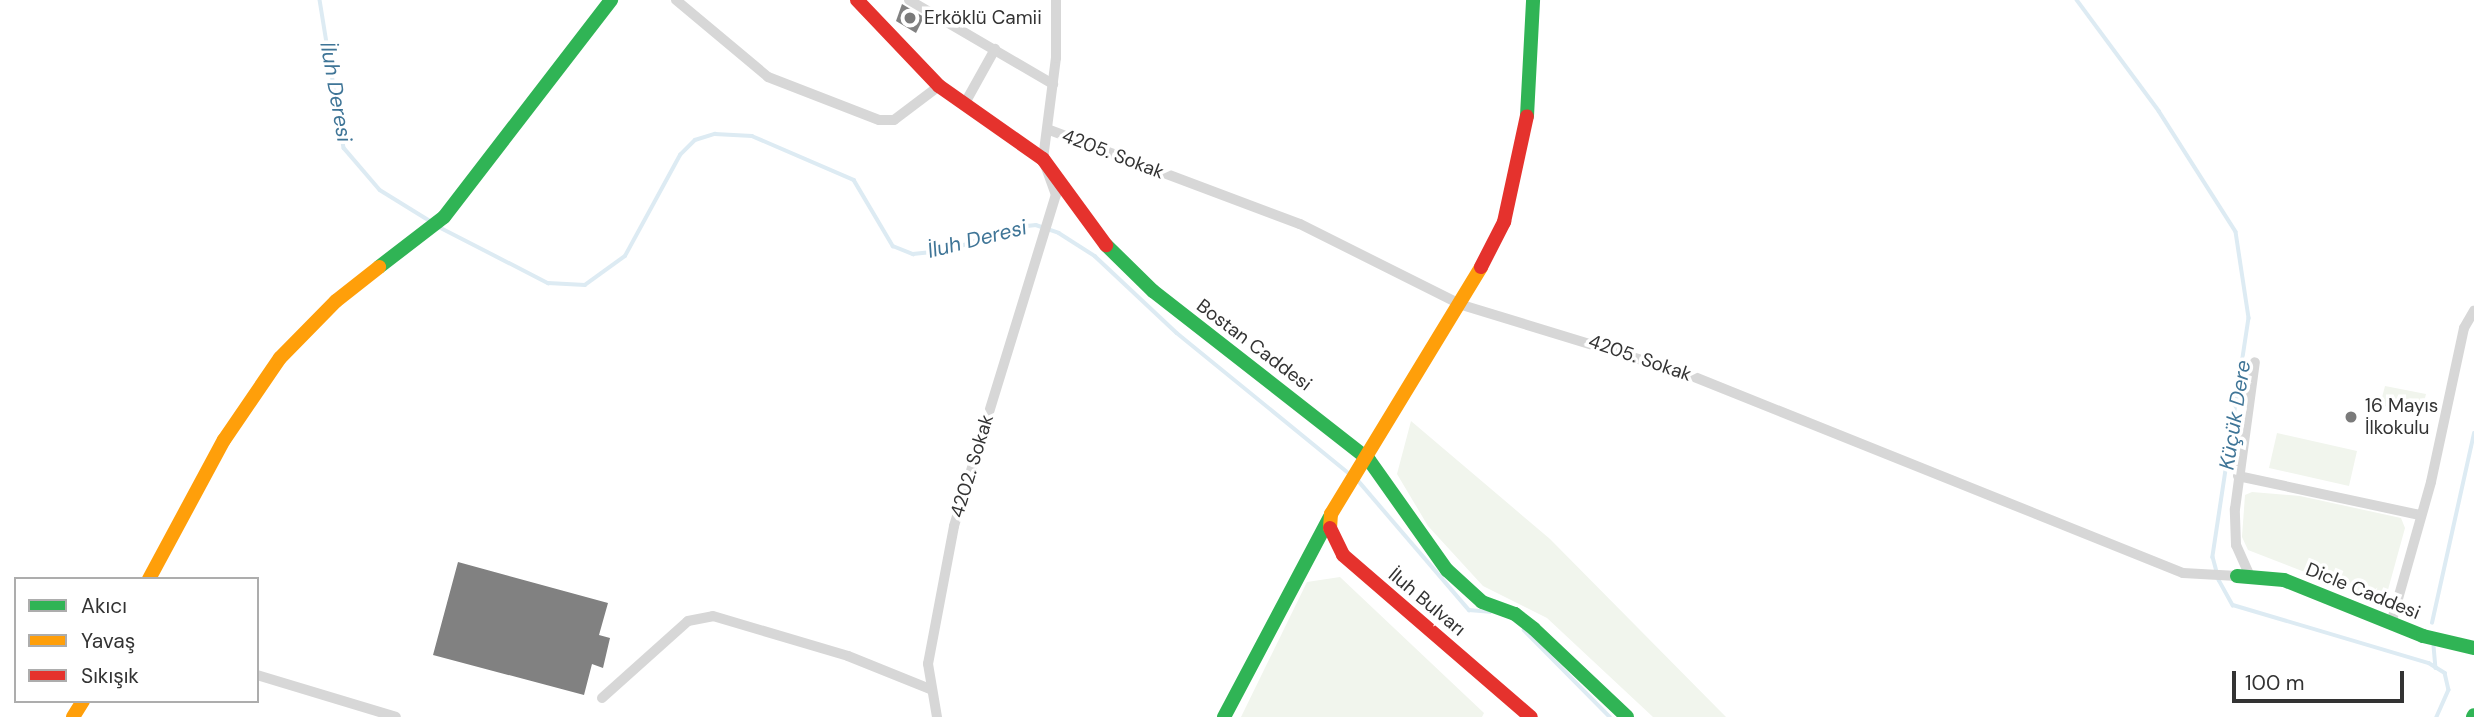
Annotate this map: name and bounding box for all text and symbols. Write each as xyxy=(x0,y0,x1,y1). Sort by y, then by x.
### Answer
place label: Erköklü Camii xyxy=(924,7,1042,29)
marker: Erköklü Camii xyxy=(902,10,918,26)
water label: İluh Deresi xyxy=(315,40,357,144)
street label: 4205. Sokak xyxy=(1059,124,1167,184)
water label: İluh Deresi xyxy=(925,215,1029,263)
street label: Bostan Caddesi xyxy=(1192,294,1316,396)
street label: 4205. Sokak xyxy=(1586,330,1694,386)
water label: Küçük Dere xyxy=(2214,358,2256,472)
place label: 16 Mayıs İlkokulu xyxy=(2365,395,2438,439)
marker: 16 Mayıs İlkokulu xyxy=(2343,409,2359,425)
street label: 4202. Sokak xyxy=(946,412,998,520)
street label: Dicle Caddesi xyxy=(2303,558,2423,624)
street label: İluh Bulvarı xyxy=(1384,563,1470,641)
legend xyxy=(14,577,259,703)
text: Akıcı xyxy=(81,592,127,620)
text: Yavaş xyxy=(81,627,135,655)
scale bar xyxy=(2236,658,2408,702)
text: Sıkışık xyxy=(81,662,139,690)
text: 100 m xyxy=(2245,669,2305,697)

